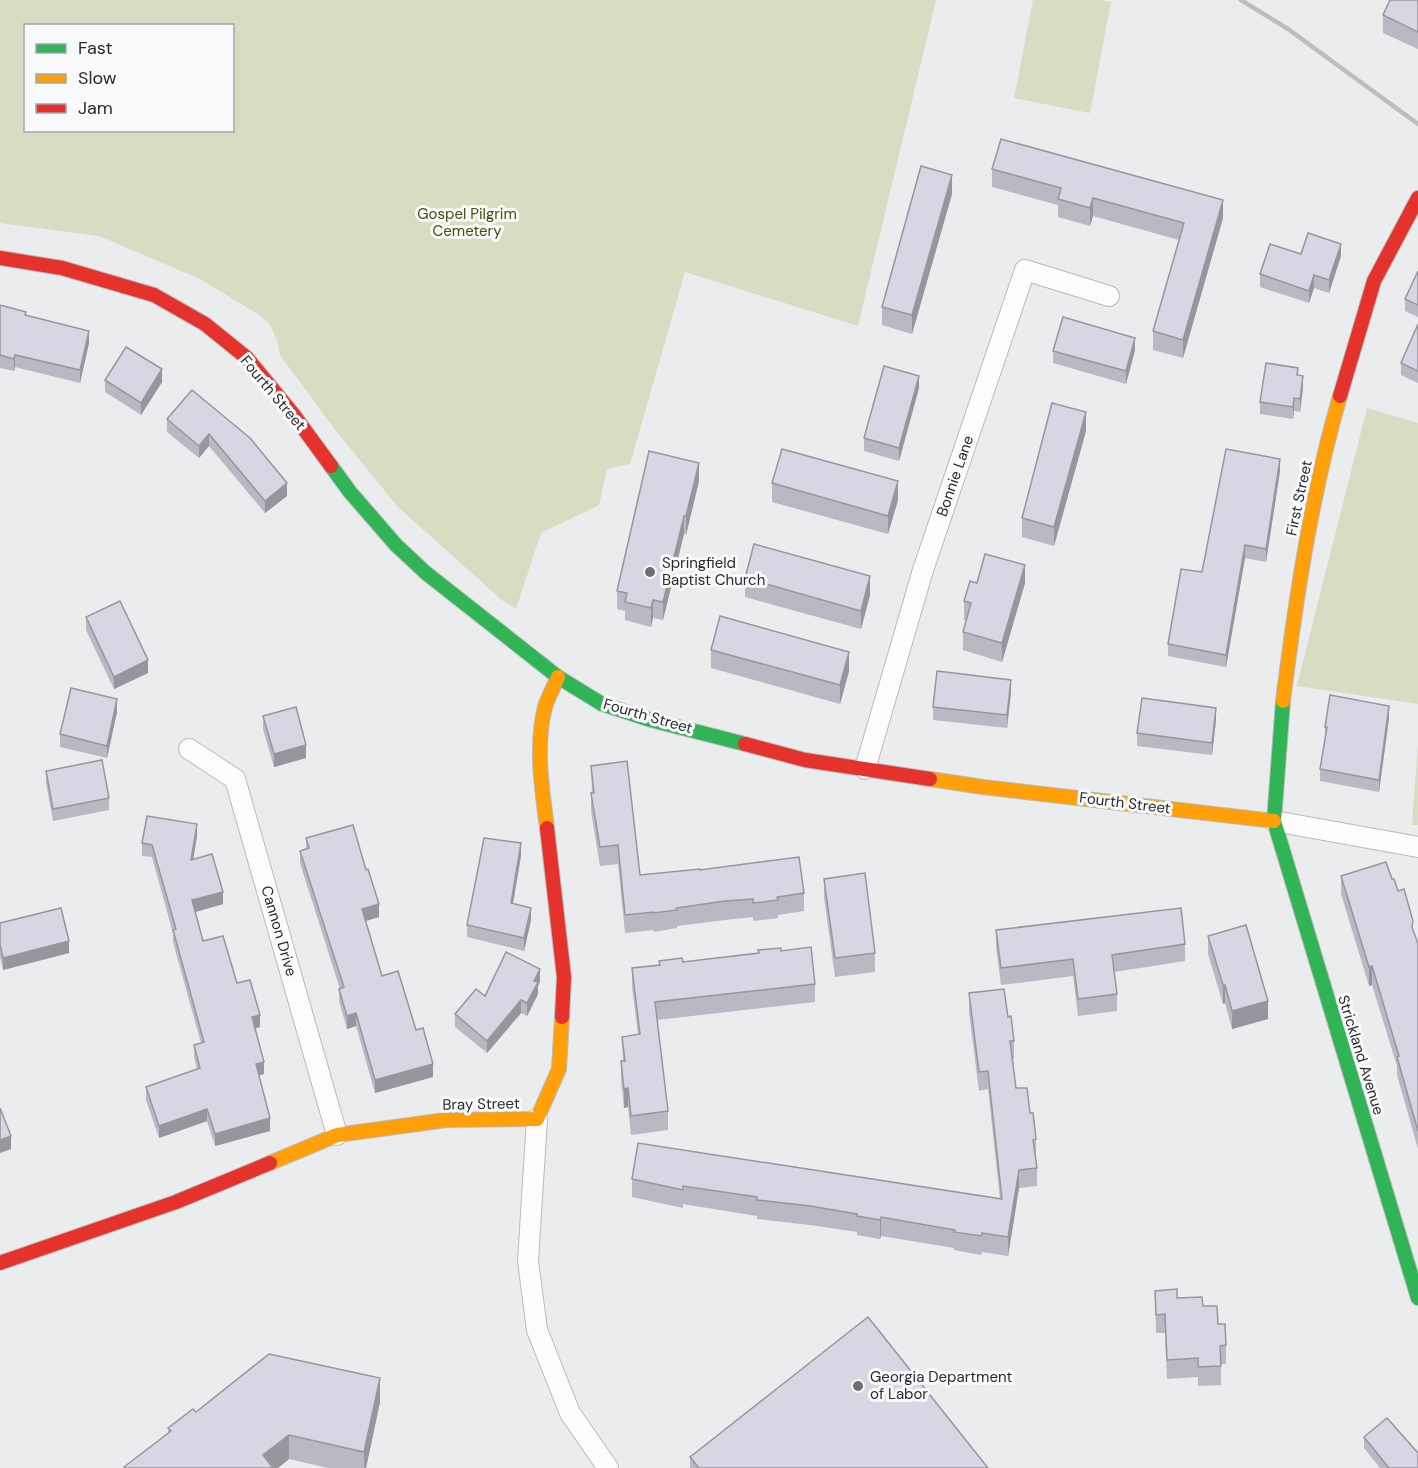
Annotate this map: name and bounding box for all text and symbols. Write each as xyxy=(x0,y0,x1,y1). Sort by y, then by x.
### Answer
legend xyxy=(24,24,234,132)
text: Fast xyxy=(78,36,113,60)
text: Slow xyxy=(78,66,117,90)
text: Jam xyxy=(78,96,113,120)
park label: Gospel Pilgrim Cemetery xyxy=(417,204,517,241)
street label: Fourth Street xyxy=(236,351,310,435)
street label: Bonnie Lane xyxy=(932,433,978,519)
street label: First Street xyxy=(1281,458,1317,538)
place label: Springfield Baptist Church xyxy=(662,553,765,590)
marker: Springfield Baptist Church xyxy=(643,565,657,579)
street label: Fourth Street xyxy=(601,694,695,738)
street label: Fourth Street xyxy=(1078,787,1172,819)
street label: Cannon Drive xyxy=(257,883,301,979)
street label: Strickland Avenue xyxy=(1333,993,1389,1117)
street label: Bray Street xyxy=(442,1093,520,1115)
place label: Georgia Department of Labor xyxy=(870,1367,1013,1404)
marker: Georgia Department of Labor xyxy=(851,1379,865,1393)

